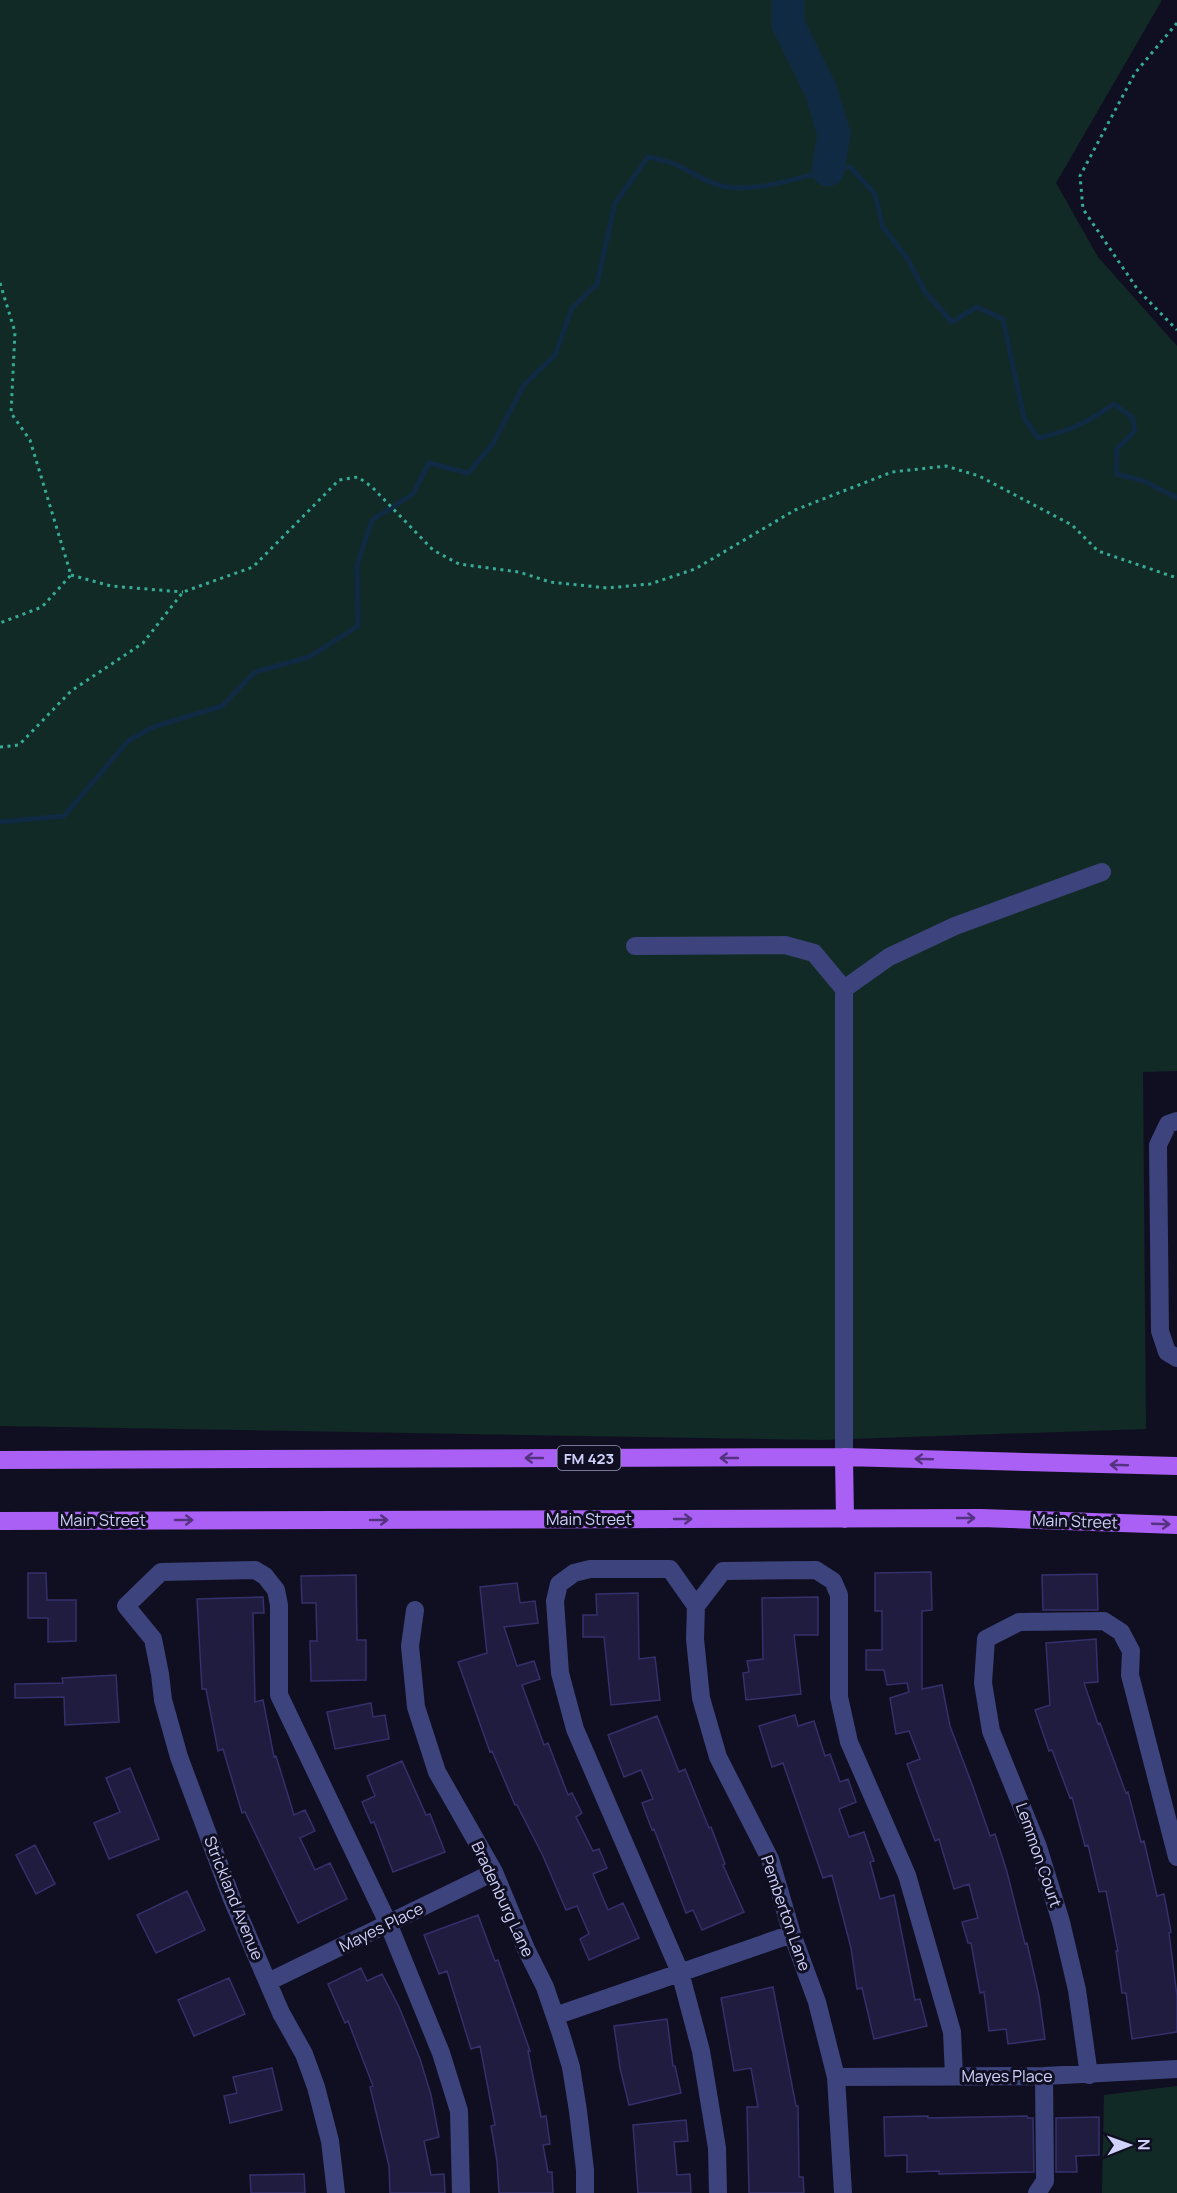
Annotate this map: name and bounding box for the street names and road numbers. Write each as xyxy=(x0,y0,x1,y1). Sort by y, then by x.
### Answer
road number: FM 423 xyxy=(558,1446,620,1470)
street label: Main Street xyxy=(546,1508,632,1530)
street label: Main Street xyxy=(60,1509,146,1531)
street label: Main Street xyxy=(1032,1509,1118,1533)
street label: Lemmon Court xyxy=(1011,1800,1067,1910)
street label: Strickland Avenue xyxy=(199,1833,269,1963)
street label: Bradenburg Lane xyxy=(467,1838,539,1960)
street label: Pemberton Lane xyxy=(756,1852,816,1974)
street label: Mayes Place xyxy=(335,1897,427,1957)
street label: Mayes Place xyxy=(961,2065,1053,2087)

